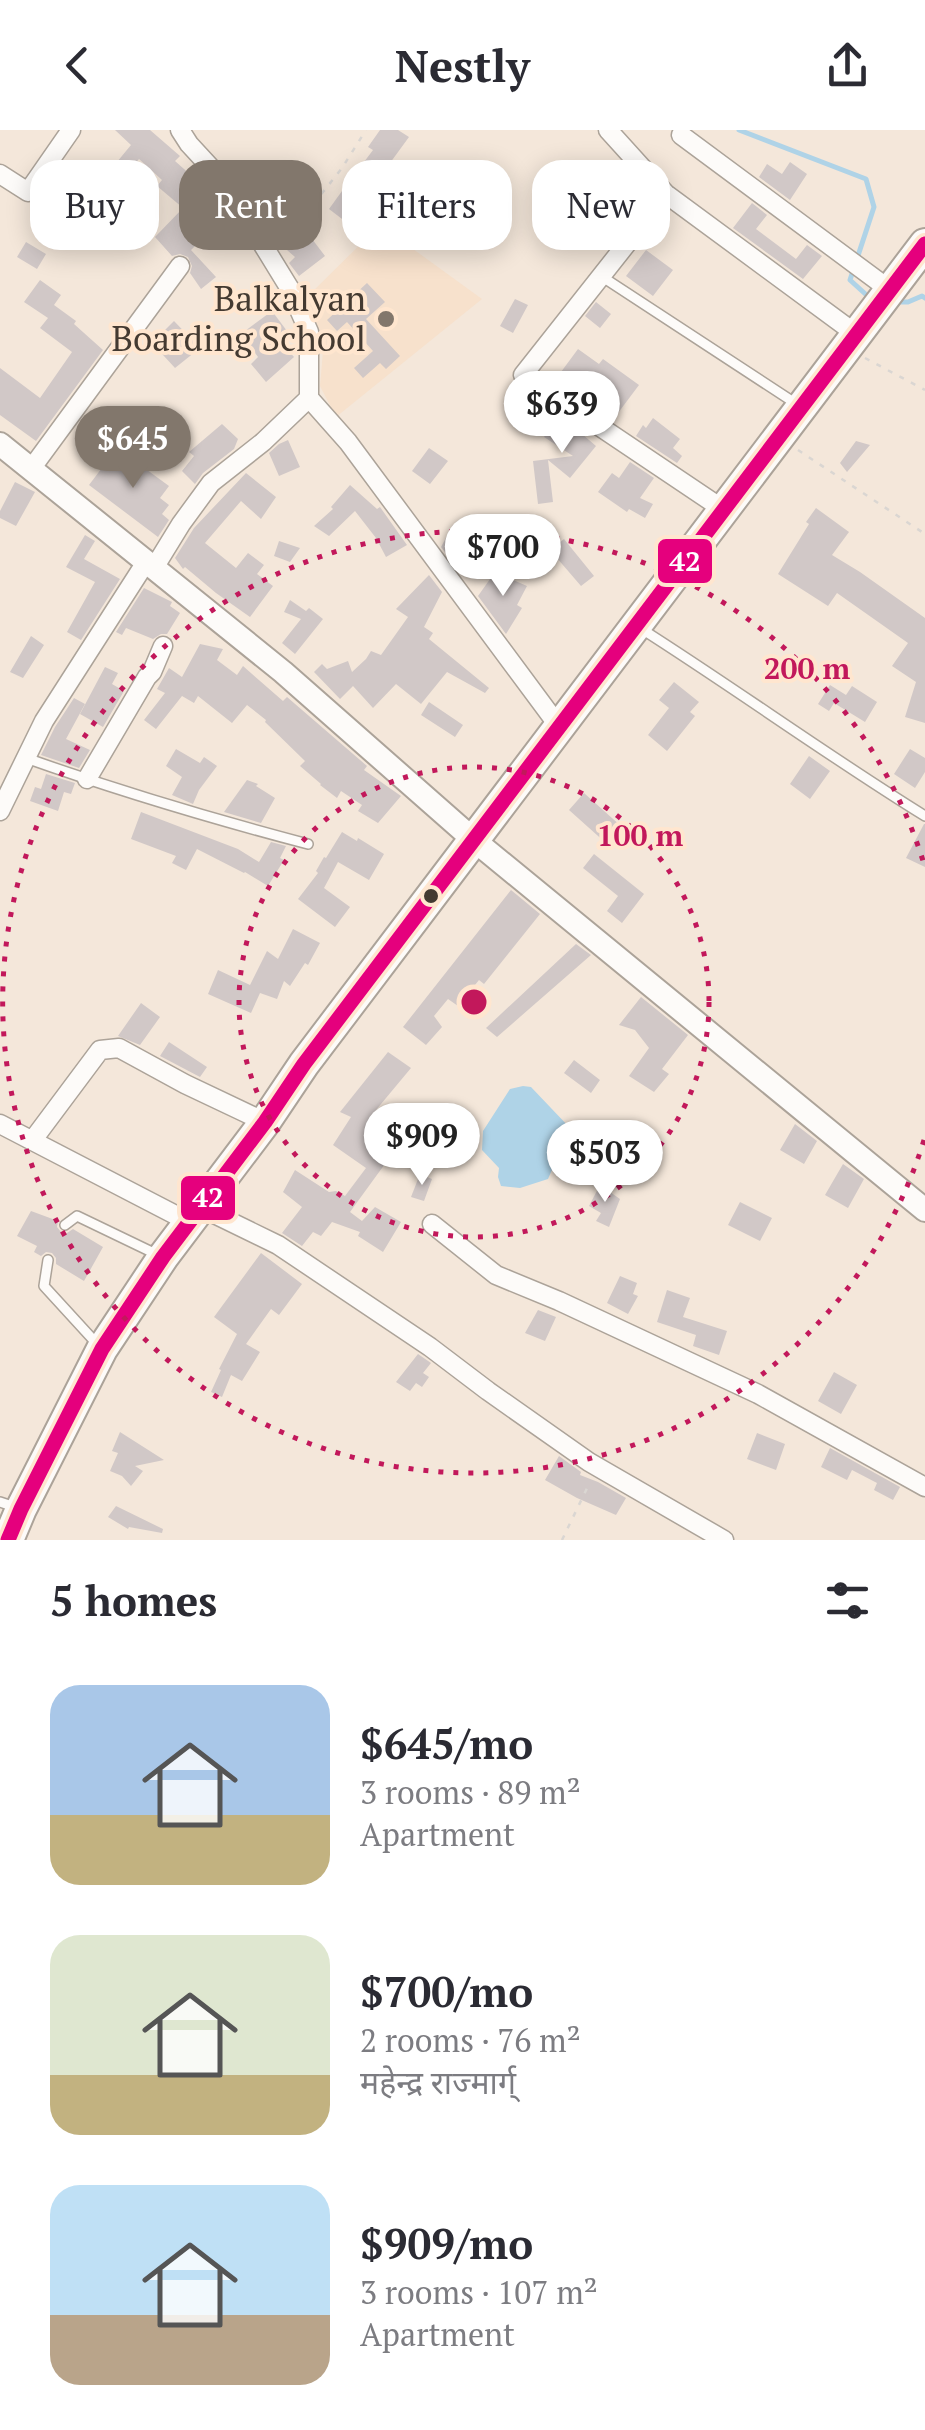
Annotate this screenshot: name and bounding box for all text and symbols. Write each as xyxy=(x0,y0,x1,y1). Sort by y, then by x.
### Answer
text: Nestly xyxy=(395,35,530,95)
icon: back xyxy=(50,38,105,93)
icon: share xyxy=(820,38,875,93)
chip: Buy xyxy=(30,160,159,250)
chip: Rent xyxy=(179,160,322,250)
chip: Filters xyxy=(342,160,512,250)
chip: New xyxy=(532,160,670,250)
place label: Balkalyan Boarding School xyxy=(111,275,366,361)
marker: Balkalyan Boarding School xyxy=(375,308,397,330)
pin: $639 xyxy=(503,371,621,456)
text: $639 xyxy=(526,382,598,424)
pin: $645 xyxy=(74,406,192,491)
text: $645 xyxy=(97,417,169,459)
pin: $700 xyxy=(444,514,562,599)
text: $700 xyxy=(467,525,539,567)
line badge: 42 xyxy=(656,537,714,585)
text: 42 xyxy=(669,542,701,579)
text: 200 m xyxy=(764,648,851,688)
text: 100 m xyxy=(597,815,684,855)
unlabelled marker xyxy=(421,886,441,906)
centre of rings xyxy=(456,984,492,1020)
pin: $909 xyxy=(363,1103,481,1188)
text: $909 xyxy=(386,1114,458,1156)
pin: $503 xyxy=(546,1120,664,1205)
text: $503 xyxy=(569,1131,641,1173)
line badge: 42 xyxy=(179,1174,237,1222)
text: 42 xyxy=(192,1178,224,1215)
text: 5 homes xyxy=(50,1572,217,1628)
icon: filters xyxy=(820,1573,875,1628)
text: $645/mo xyxy=(360,1715,533,1771)
icon: home xyxy=(130,1725,250,1845)
text: 3 rooms · 89 m² xyxy=(360,1771,581,1813)
text: Apartment xyxy=(360,1813,515,1855)
text: $700/mo xyxy=(360,1963,533,2019)
icon: home xyxy=(130,1975,250,2095)
text: 2 rooms · 76 m² xyxy=(360,2019,581,2061)
text: महेन्द्र राज्मार्ग् xyxy=(360,2061,516,2103)
text: $909/mo xyxy=(360,2215,533,2271)
icon: home xyxy=(130,2225,250,2345)
text: 3 rooms · 107 m² xyxy=(360,2271,598,2313)
text: Apartment xyxy=(360,2313,515,2355)

